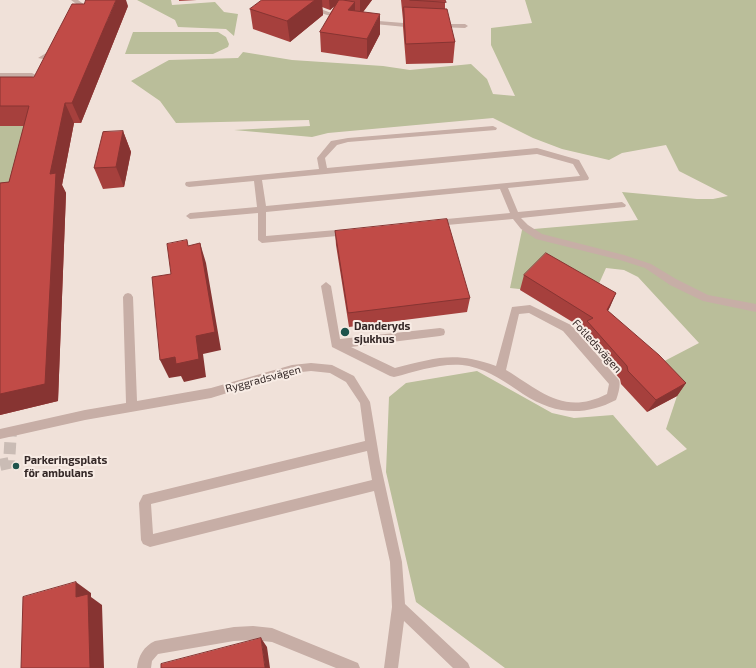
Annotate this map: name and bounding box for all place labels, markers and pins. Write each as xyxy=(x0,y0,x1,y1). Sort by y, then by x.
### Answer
place label: Danderyds sjukhus xyxy=(354,319,410,345)
marker: Danderyds sjukhus xyxy=(339,326,351,338)
place label: Parkeringsplats för ambulans xyxy=(24,453,107,479)
marker: Parkeringsplats för ambulans xyxy=(11,461,21,471)

